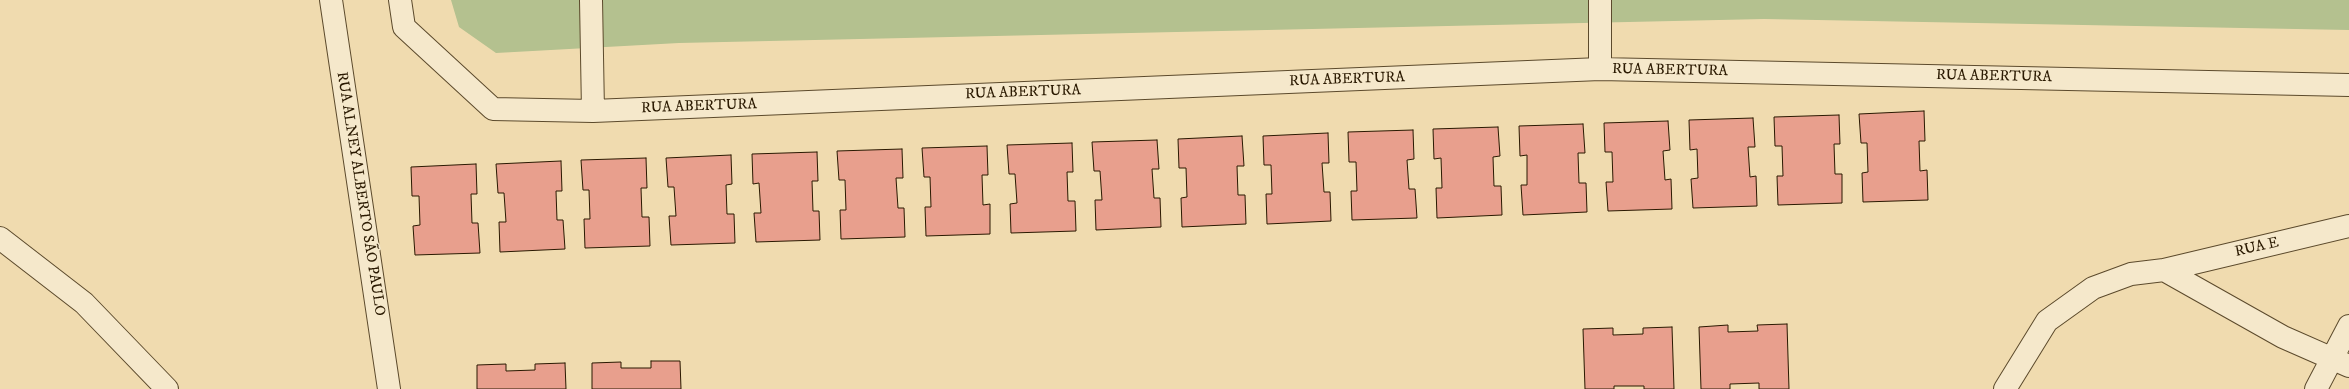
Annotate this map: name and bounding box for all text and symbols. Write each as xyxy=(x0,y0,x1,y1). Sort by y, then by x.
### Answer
street label: RUA ABERTURA xyxy=(1612,61,1728,81)
street label: RUA ABERTURA xyxy=(1936,67,2052,87)
street label: RUA ABERTURA xyxy=(1289,69,1405,91)
street label: RUA ALNEY ALBERTO SÃO PAULO xyxy=(332,71,388,317)
street label: RUA ABERTURA xyxy=(965,82,1081,104)
street label: RUA ABERTURA xyxy=(641,96,757,118)
street label: RUA E xyxy=(2233,234,2281,262)

